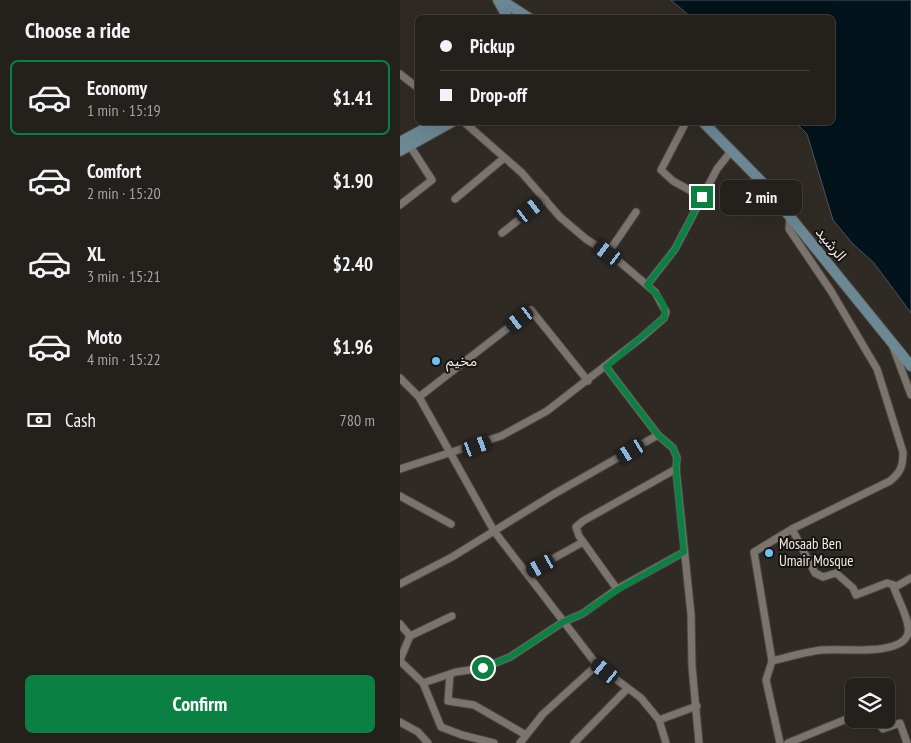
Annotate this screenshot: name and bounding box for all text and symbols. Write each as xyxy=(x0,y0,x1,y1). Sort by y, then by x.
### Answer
text: Choose a ride xyxy=(25,16,130,44)
text: Pickup xyxy=(470,34,515,58)
icon: car xyxy=(27,75,72,120)
text: Economy xyxy=(87,76,147,100)
text: Drop-off xyxy=(470,83,527,107)
text: $1.41 xyxy=(333,86,373,110)
text: 1 min · 15:19 xyxy=(87,100,161,120)
icon: car xyxy=(27,158,72,203)
text: Comfort xyxy=(87,159,141,183)
text: $1.90 xyxy=(333,169,373,193)
callout: 2 min xyxy=(720,180,802,214)
text: 2 min · 15:20 xyxy=(87,183,161,203)
route end xyxy=(691,186,713,208)
text: 2 min xyxy=(745,187,777,207)
car xyxy=(513,195,546,225)
street label: الرشيد xyxy=(812,223,851,265)
car xyxy=(591,238,624,268)
icon: car xyxy=(27,241,72,286)
text: XL xyxy=(87,242,105,266)
text: $2.40 xyxy=(333,252,373,276)
text: 3 min · 15:21 xyxy=(87,266,161,286)
car xyxy=(503,304,536,334)
icon: car xyxy=(27,324,72,369)
text: Moto xyxy=(87,325,122,349)
text: $1.96 xyxy=(333,335,373,359)
text: 4 min · 15:22 xyxy=(87,349,161,369)
place label: مخيم xyxy=(446,351,477,372)
marker: مخيم xyxy=(430,355,442,367)
icon: cash xyxy=(25,406,53,434)
text: Cash xyxy=(65,408,96,432)
text: 780 m xyxy=(340,410,375,430)
car xyxy=(460,434,493,458)
car xyxy=(614,437,647,465)
place label: Mosaab Ben Umair Mosque xyxy=(779,534,853,570)
marker: Mosaab Ben Umair Mosque xyxy=(763,547,775,559)
car xyxy=(524,552,557,580)
car xyxy=(588,656,621,686)
route start xyxy=(472,657,494,679)
button: Confirm xyxy=(25,675,375,733)
map controls xyxy=(845,678,895,728)
button: layers xyxy=(845,678,895,728)

